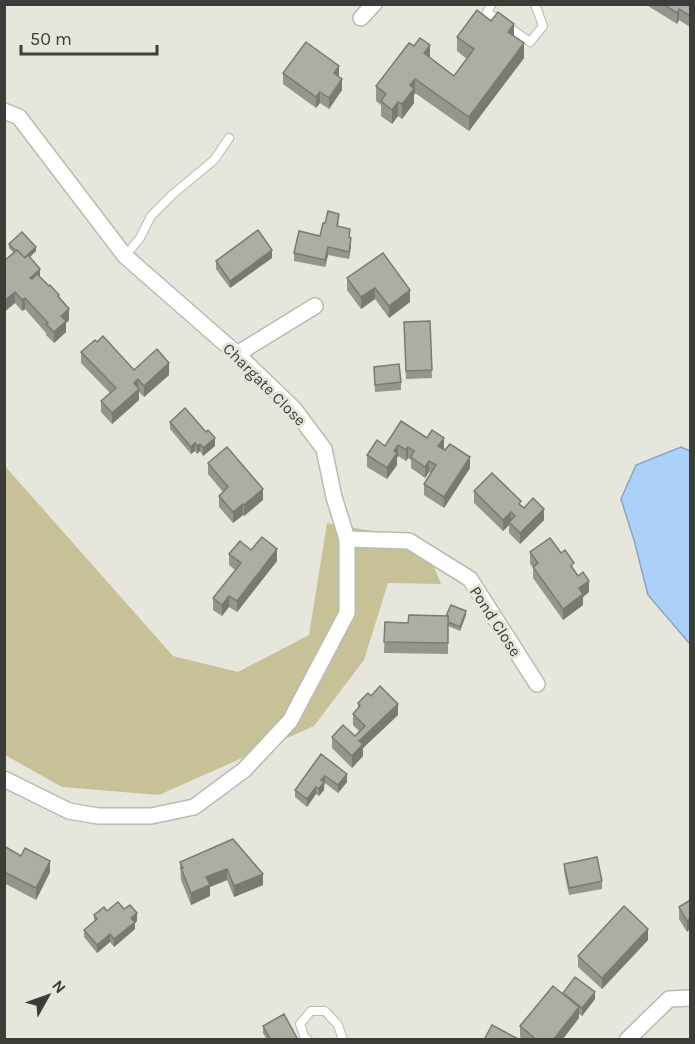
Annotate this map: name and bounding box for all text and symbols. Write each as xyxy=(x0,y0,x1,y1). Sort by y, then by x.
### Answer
scale bar xyxy=(21,18,158,56)
text: 50 m xyxy=(30,28,72,50)
street label: Chargate Close xyxy=(219,339,310,430)
street label: Pond Close xyxy=(466,582,525,660)
north arrow xyxy=(18,966,78,1026)
text: N xyxy=(48,976,70,997)

